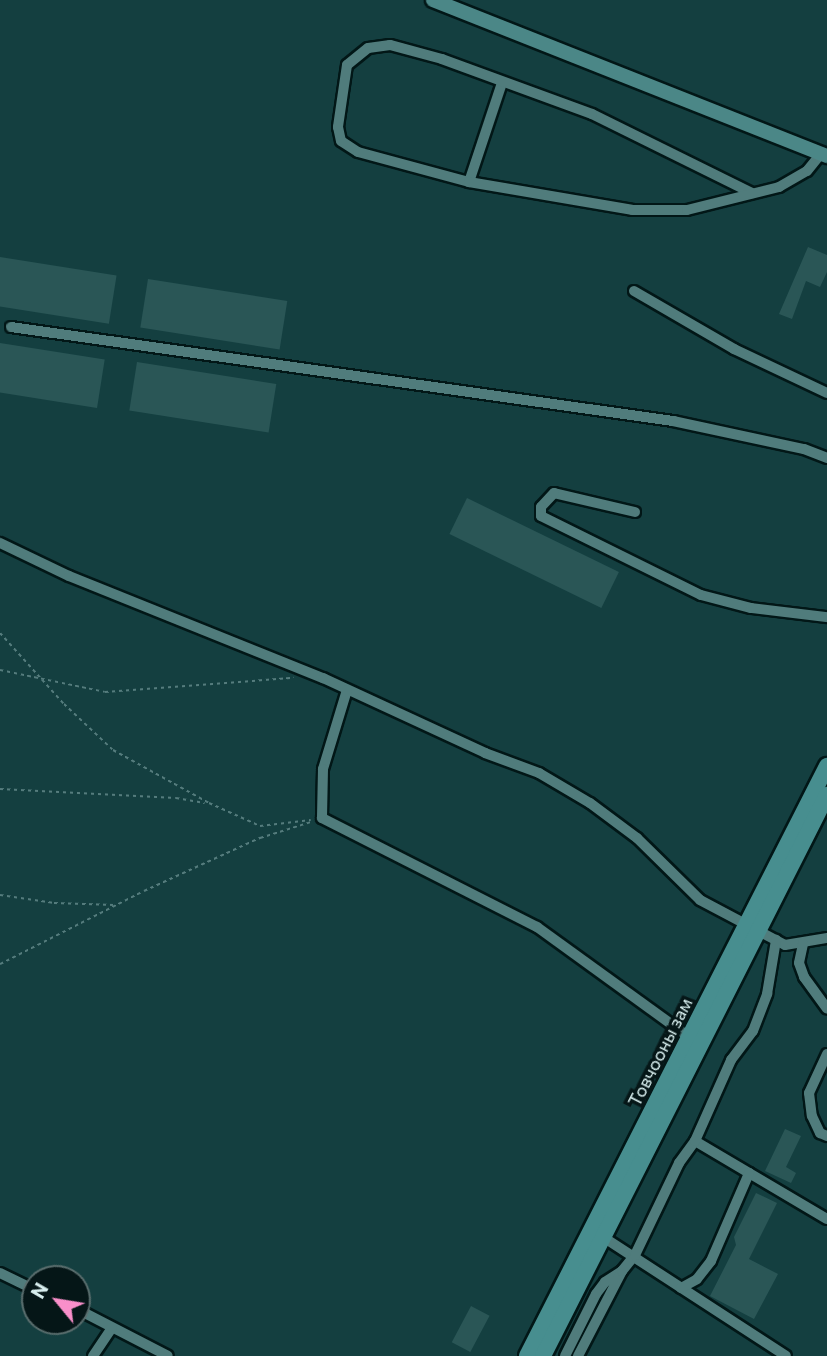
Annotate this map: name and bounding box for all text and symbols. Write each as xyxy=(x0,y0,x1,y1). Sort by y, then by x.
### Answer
street label: Товчооны зам xyxy=(623,994,697,1110)
north arrow xyxy=(21,1265,91,1335)
text: N xyxy=(26,1278,53,1302)

